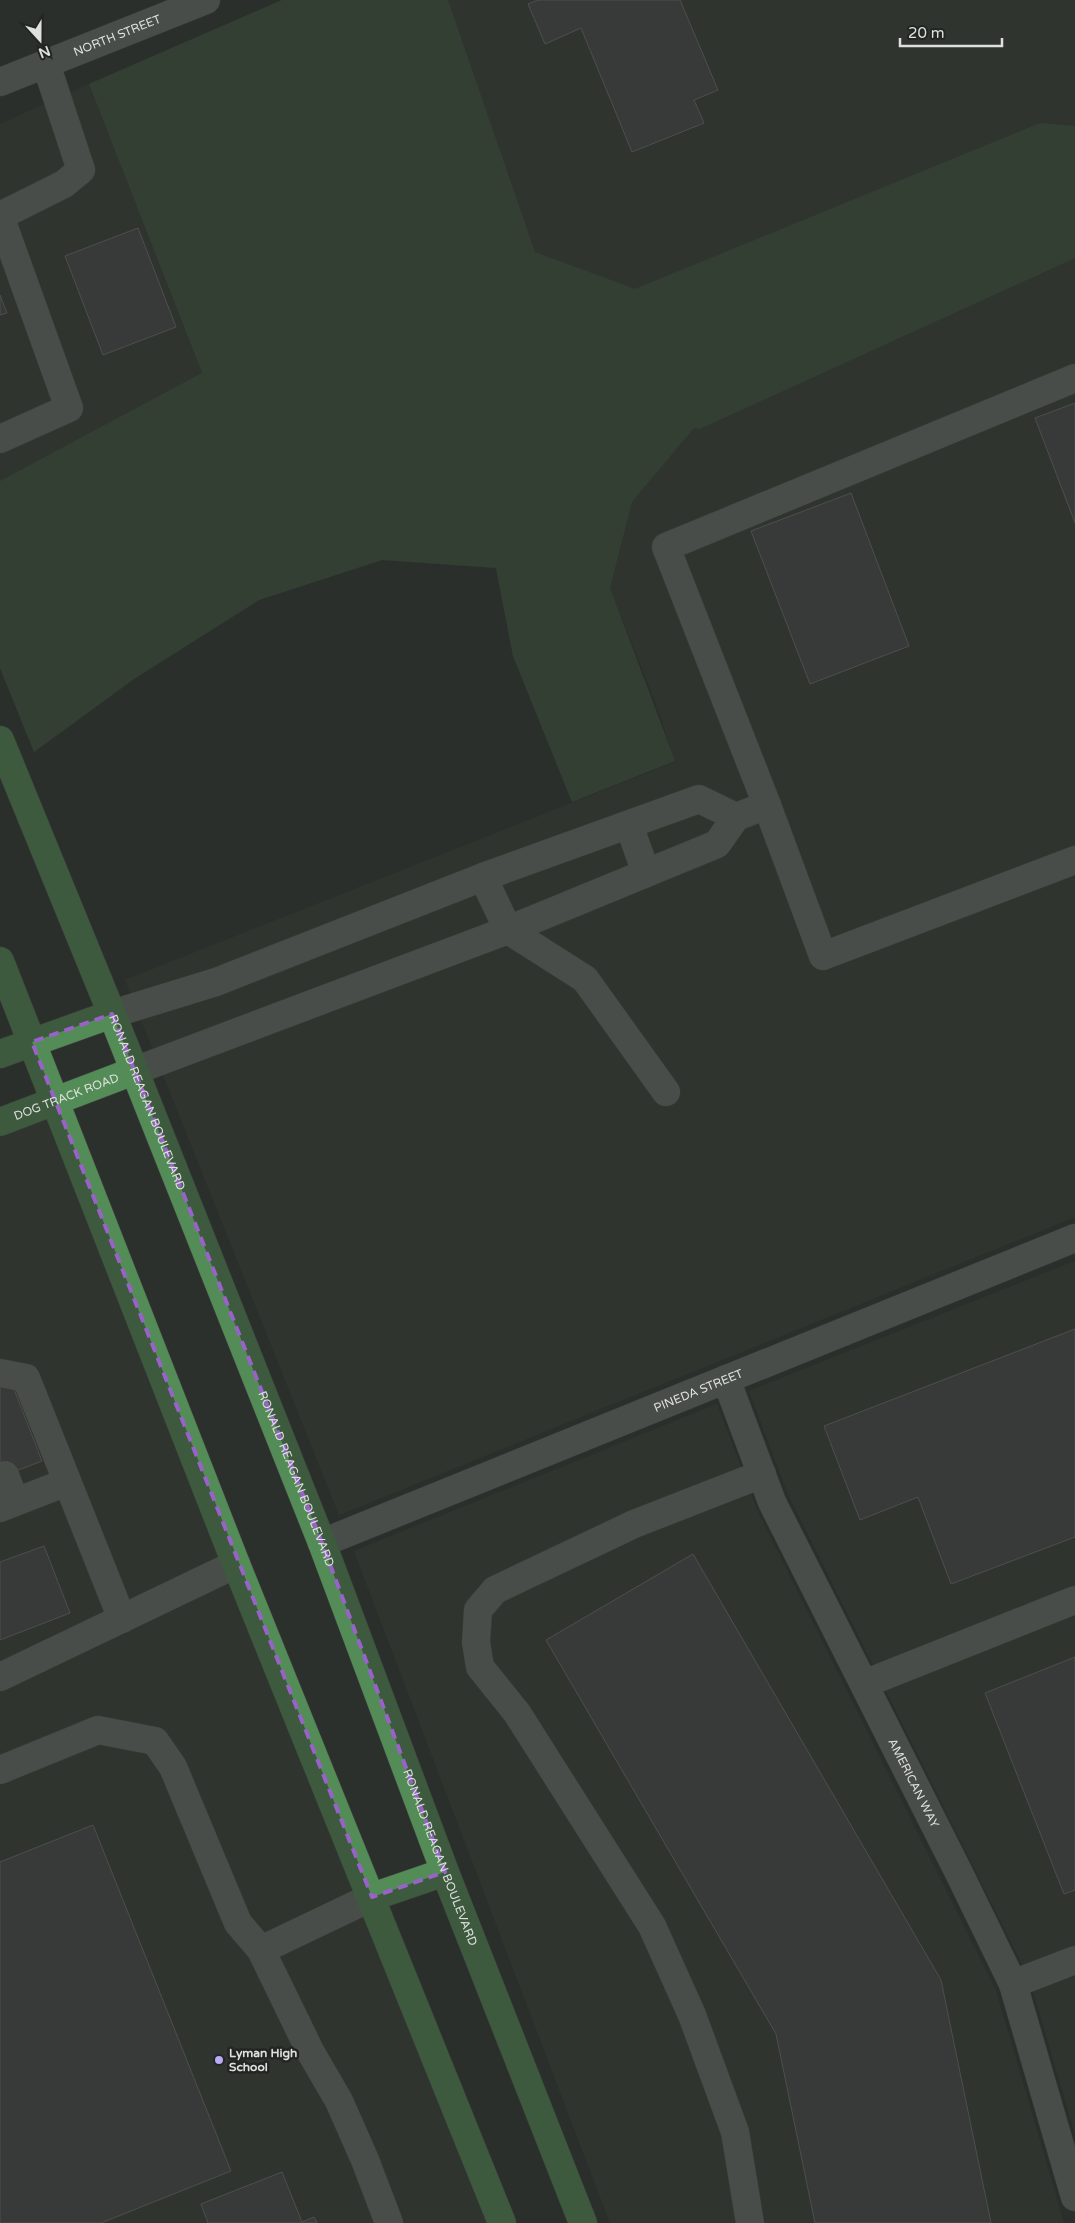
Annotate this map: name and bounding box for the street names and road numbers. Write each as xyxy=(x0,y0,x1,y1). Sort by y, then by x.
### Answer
street label: NORTH STREET xyxy=(71,11,163,59)
street label: RONALD REAGAN BOULEVARD xyxy=(106,1012,188,1192)
street label: DOG TRACK ROAD xyxy=(12,1070,121,1123)
street label: PINEDA STREET xyxy=(652,1366,746,1415)
street label: RONALD REAGAN BOULEVARD xyxy=(255,1389,337,1569)
street label: AMERICAN WAY xyxy=(885,1736,942,1830)
street label: RONALD REAGAN BOULEVARD xyxy=(400,1767,480,1948)

